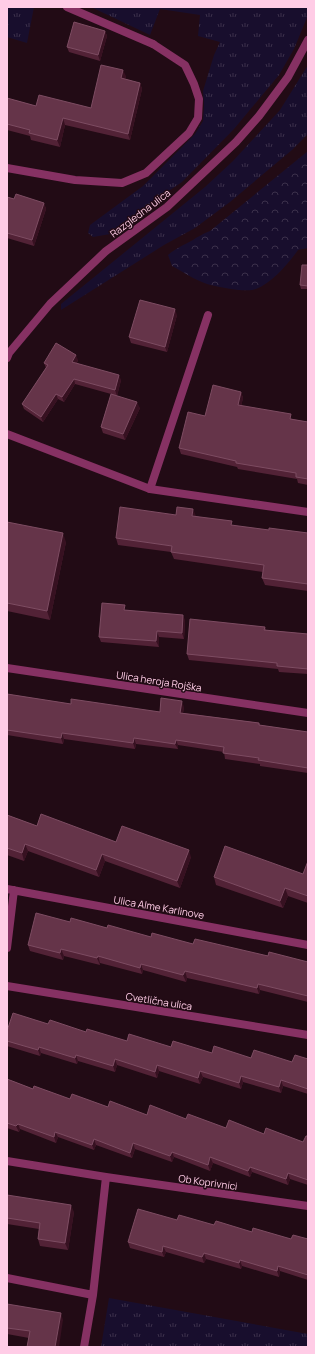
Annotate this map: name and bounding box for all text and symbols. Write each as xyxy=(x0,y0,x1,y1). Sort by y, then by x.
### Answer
street label: Razgledna ulica xyxy=(107,186,173,240)
street label: Ulica heroja Rojška xyxy=(115,667,203,695)
street label: Ulica Alme Karlinove xyxy=(113,892,206,922)
street label: Cvetlična ulica xyxy=(125,989,193,1013)
street label: Ob Koprivnici xyxy=(178,1171,238,1193)

